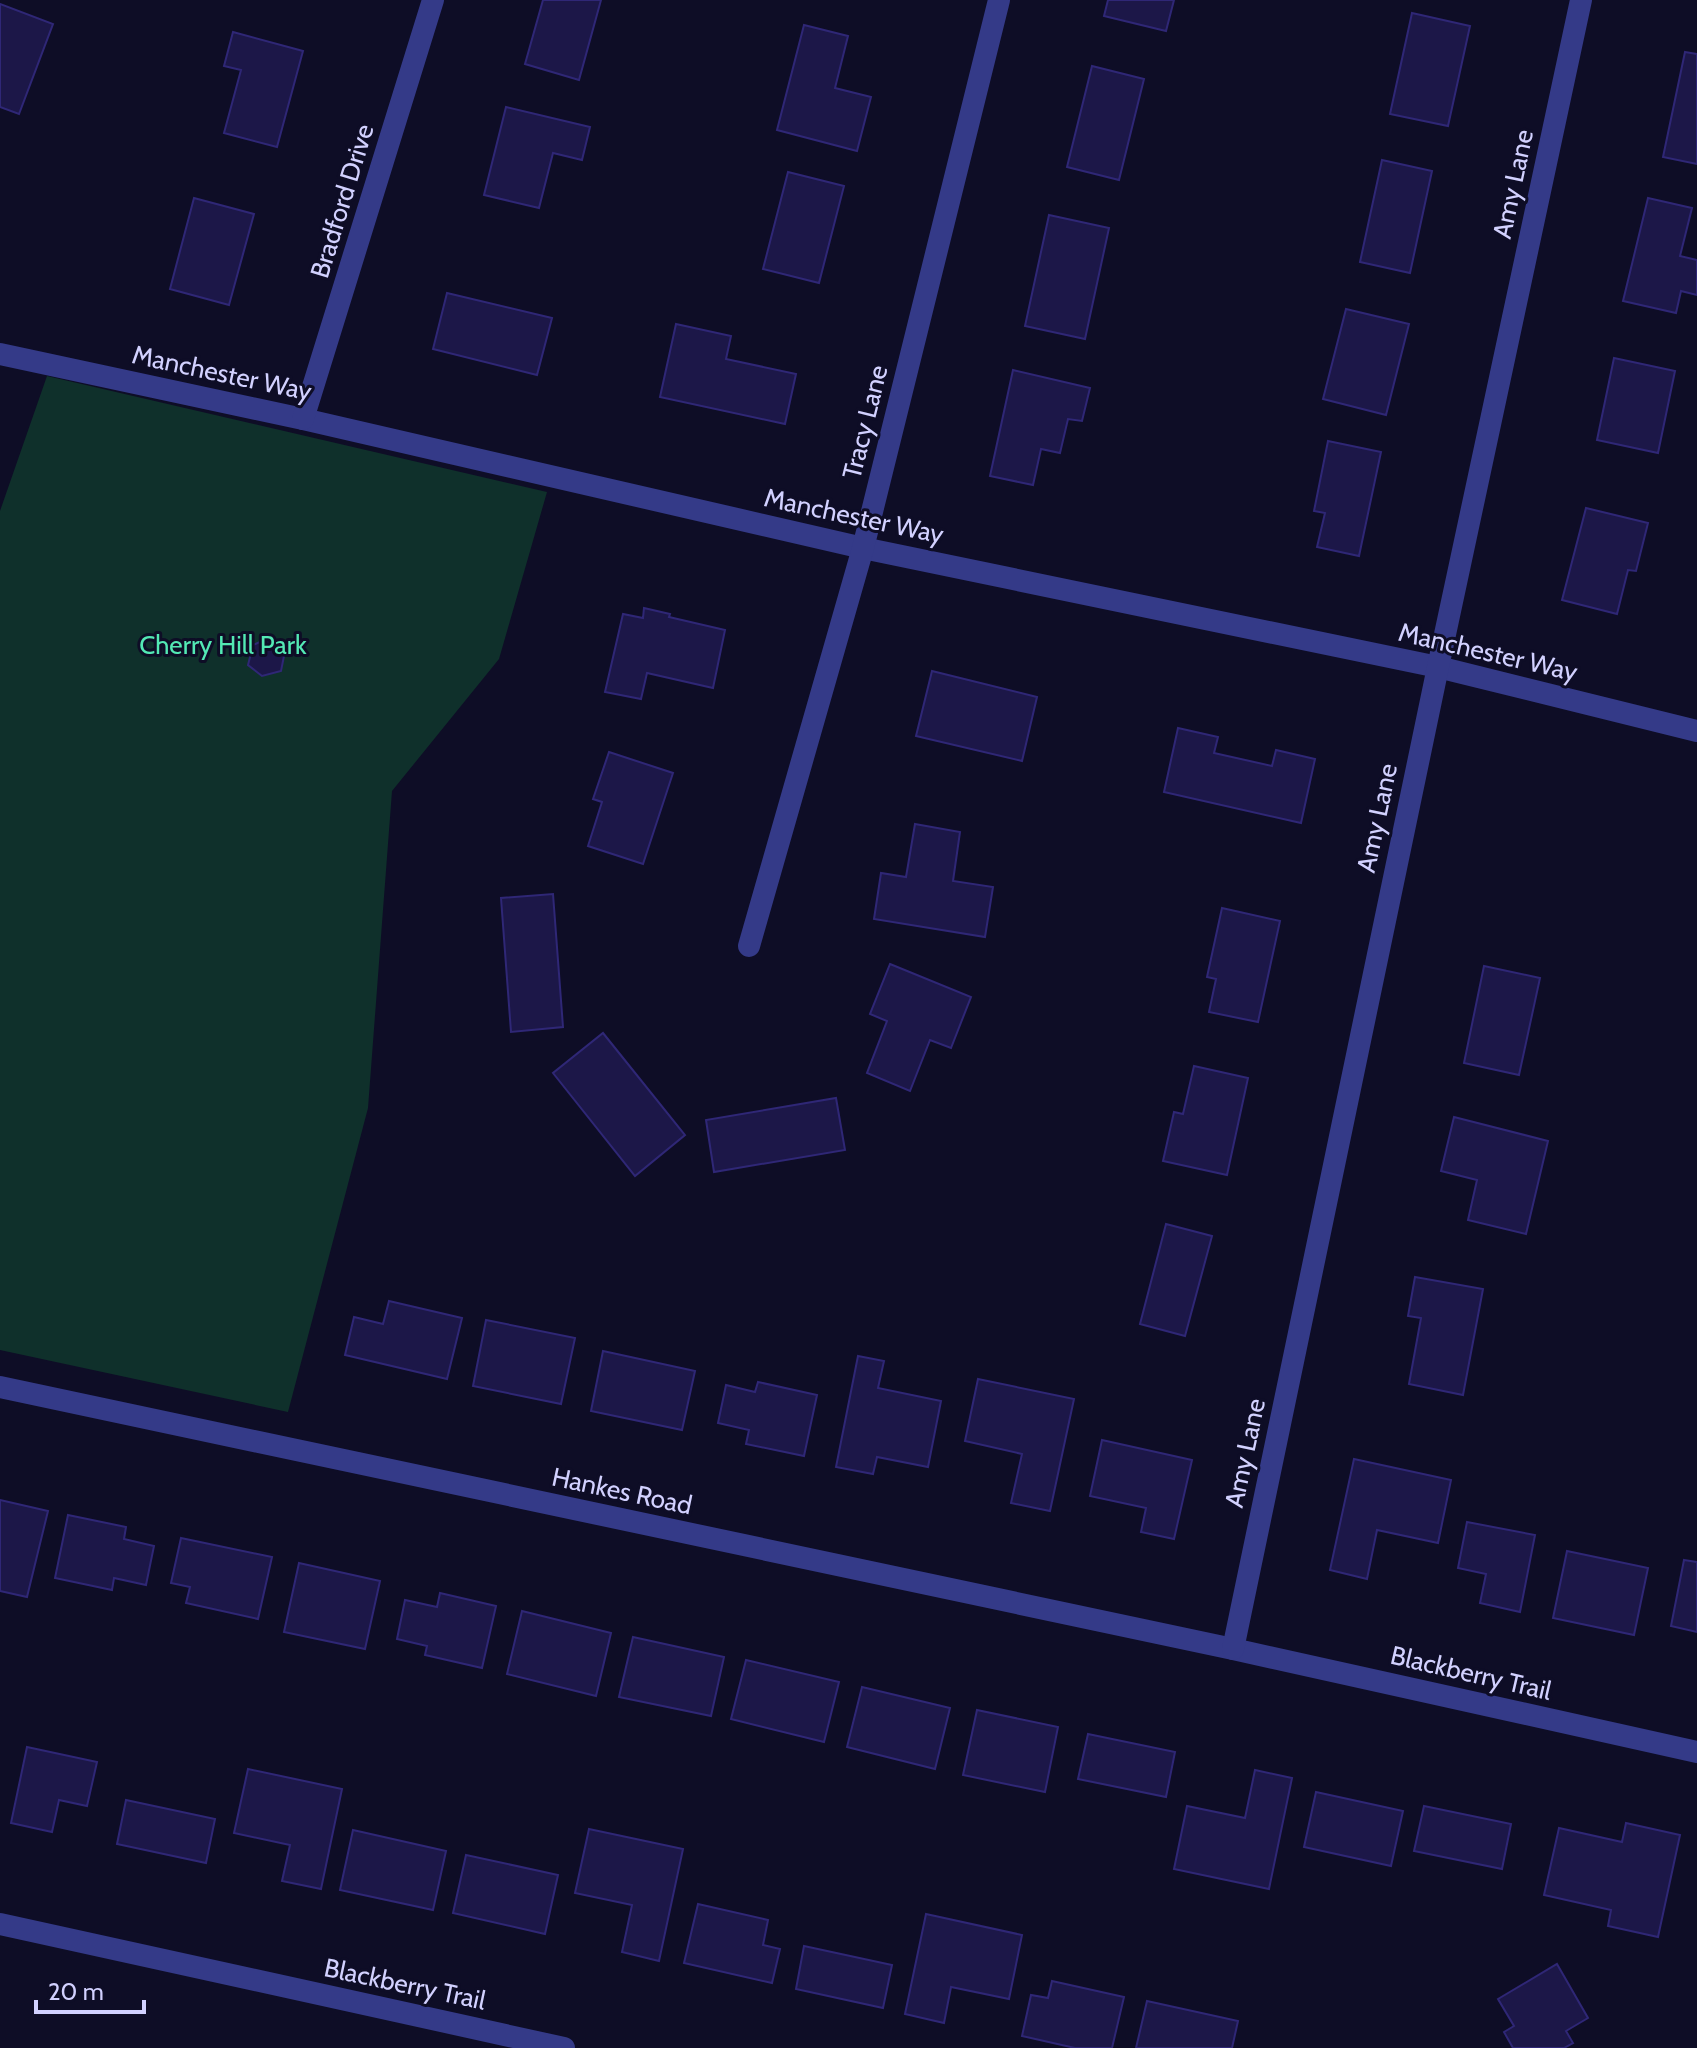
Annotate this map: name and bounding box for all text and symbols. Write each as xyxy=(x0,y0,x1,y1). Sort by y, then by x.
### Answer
street label: Bradford Drive xyxy=(303,120,381,282)
street label: Amy Lane xyxy=(1486,126,1540,242)
street label: Manchester Way xyxy=(129,338,315,408)
street label: Tracy Lane xyxy=(835,362,895,482)
street label: Manchester Way xyxy=(761,481,947,551)
street label: Manchester Way xyxy=(1395,616,1581,688)
park label: Cherry Hill Park xyxy=(139,629,307,661)
street label: Amy Lane xyxy=(1350,760,1404,876)
street label: Amy Lane xyxy=(1218,1395,1272,1511)
street label: Hankes Road xyxy=(549,1461,695,1521)
street label: Blackberry Trail xyxy=(1387,1639,1555,1707)
street label: Blackberry Trail xyxy=(321,1951,489,2017)
scale bar xyxy=(36,1964,144,2014)
text: 20 m xyxy=(48,1977,104,2006)

